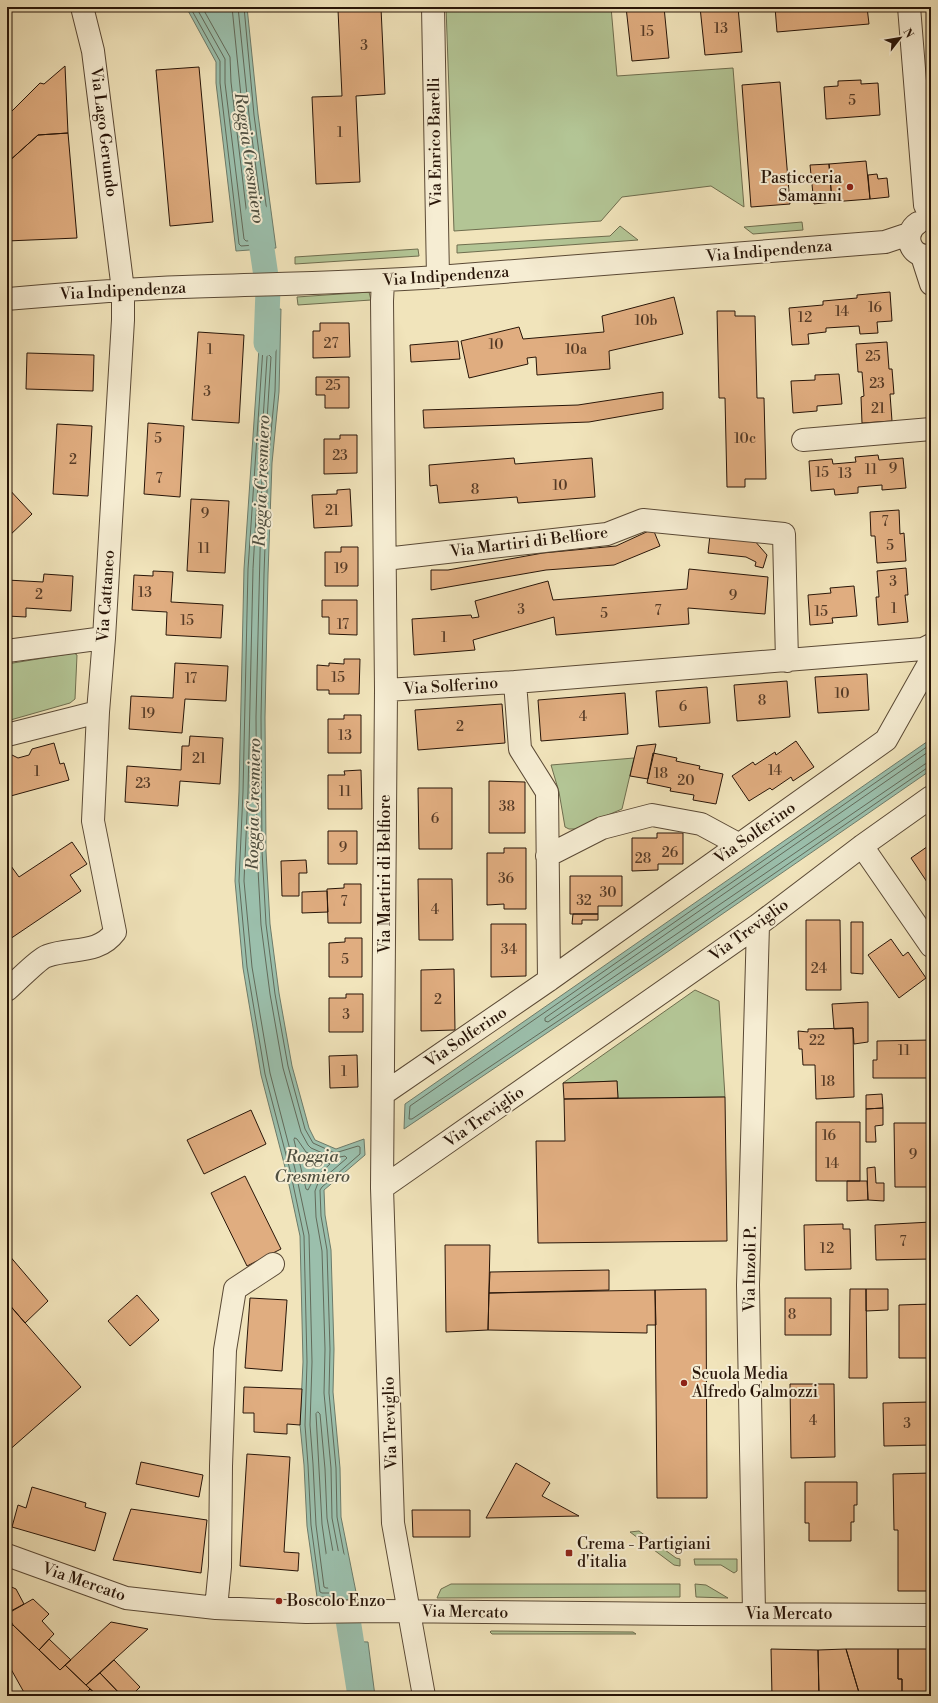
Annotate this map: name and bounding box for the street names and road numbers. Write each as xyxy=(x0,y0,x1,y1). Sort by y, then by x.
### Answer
street label: Via Lago Gerundo xyxy=(86,65,122,198)
street label: Via Enrico Barelli xyxy=(424,77,446,208)
street label: Via Indipendenza xyxy=(704,235,834,267)
street label: Via Indipendenza xyxy=(381,262,511,290)
street label: Via Indipendenza xyxy=(58,278,188,304)
street label: Via Martiri di Belfiore xyxy=(448,522,609,562)
street label: Via Cattaneo xyxy=(93,549,119,644)
street label: Via Solferino xyxy=(402,673,499,699)
street label: Via Martiri di Belfiore xyxy=(375,795,395,954)
street label: Via Solferino xyxy=(710,798,800,869)
street label: Via Treviglio xyxy=(705,895,793,966)
street label: Via Solferino xyxy=(420,1002,511,1072)
street label: Via Treviglio xyxy=(439,1082,528,1152)
street label: Via Inzoli P. xyxy=(739,1226,761,1313)
street label: Via Treviglio xyxy=(378,1376,402,1471)
street label: Via Mercato xyxy=(39,1558,128,1606)
street label: Via Mercato xyxy=(420,1601,509,1623)
street label: Via Mercato xyxy=(745,1604,832,1624)

